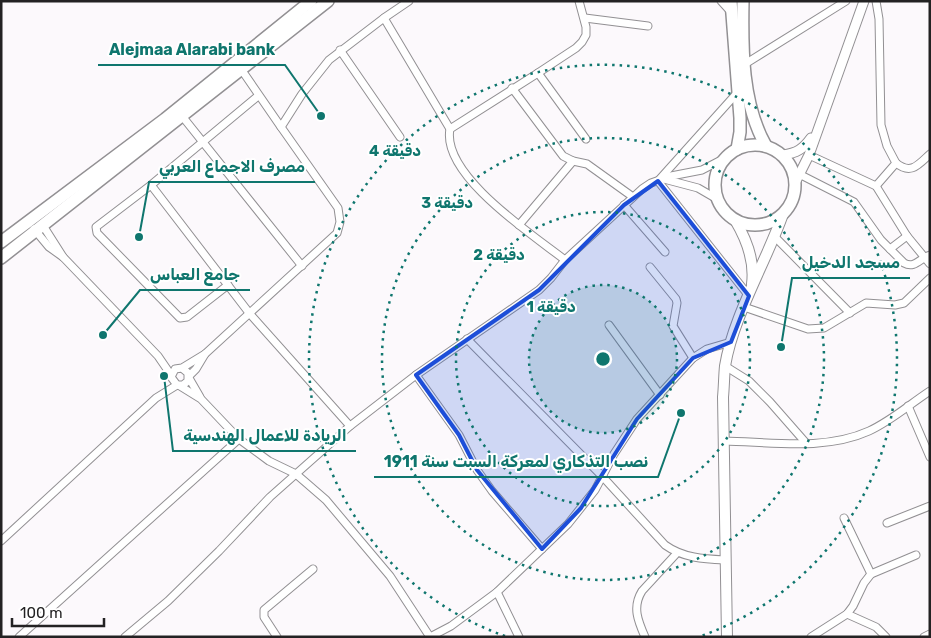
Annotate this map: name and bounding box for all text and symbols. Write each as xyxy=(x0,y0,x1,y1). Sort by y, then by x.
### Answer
callout: Alejmaa Alarabi bank xyxy=(98,34,285,65)
text: Alejmaa Alarabi bank xyxy=(109,40,276,59)
text: 4 دقيقة xyxy=(369,142,421,160)
callout: مصرف الاجماع العربي xyxy=(149,151,315,182)
text: مصرف الاجماع العربي xyxy=(159,157,305,179)
text: 3 دقيقة xyxy=(421,194,473,212)
text: 2 دقيقة xyxy=(473,246,525,264)
callout: مسجد الدخيل xyxy=(792,247,910,278)
text: مسجد الدخيل xyxy=(802,253,900,272)
callout: جامع العباس xyxy=(140,259,250,290)
text: جامع العباس xyxy=(150,265,240,286)
text: 1 دقيقة xyxy=(526,298,576,316)
centre of rings xyxy=(594,350,612,368)
callout: الريادة للاعمال الهندسية xyxy=(173,420,356,451)
text: الريادة للاعمال الهندسية xyxy=(183,426,347,445)
callout: نصب التذكاري لمعركة السبت سنة 1911 xyxy=(374,446,658,477)
text: نصب التذكاري لمعركة السبت سنة 1911 xyxy=(384,452,648,473)
scale bar xyxy=(12,596,105,628)
text: 100 m xyxy=(20,604,62,622)

